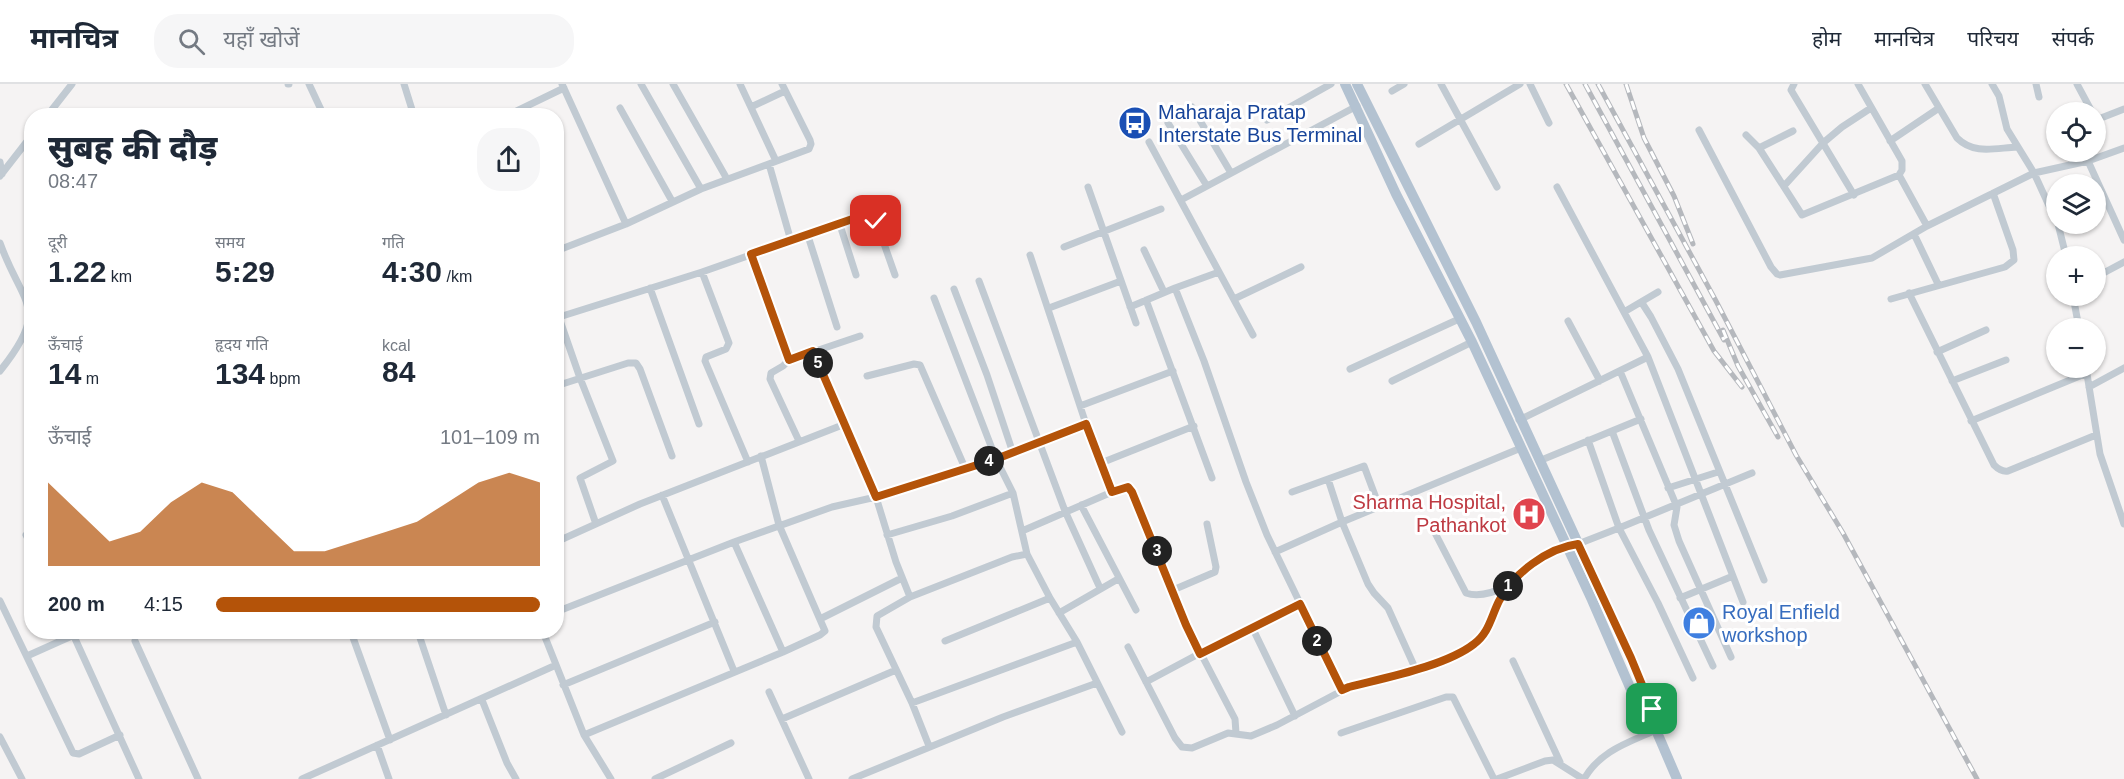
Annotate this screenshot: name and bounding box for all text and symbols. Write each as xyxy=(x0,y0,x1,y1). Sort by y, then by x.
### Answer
search box xyxy=(154,14,574,68)
text: मानचित्र xyxy=(30,23,118,54)
icon: search xyxy=(175,25,208,58)
text: यहाँ खोजें xyxy=(223,27,300,52)
text: होम xyxy=(1812,27,1841,50)
text: मानचित्र xyxy=(1874,27,1934,50)
text: परिचय xyxy=(1967,27,2019,50)
text: संपर्क xyxy=(2052,27,2094,50)
place label: Maharaja Pratap Interstate Bus Terminal xyxy=(1158,101,1362,146)
map controls xyxy=(2046,102,2106,378)
button: locate xyxy=(2046,102,2106,162)
bus stop icon: Maharaja Pratap Interstate Bus Terminal xyxy=(1117,105,1153,141)
button: share xyxy=(477,128,540,191)
text: सुबह की दौड़ xyxy=(48,129,217,166)
text: 08:47 xyxy=(48,170,98,192)
button: layers xyxy=(2046,174,2106,234)
pin xyxy=(850,195,901,246)
icon: check xyxy=(859,204,892,237)
text: दूरी xyxy=(48,234,67,251)
text: समय xyxy=(215,234,245,251)
text: गति xyxy=(382,234,404,251)
button: + xyxy=(2046,246,2106,306)
text: 1.22 xyxy=(48,255,106,288)
text: 5:29 xyxy=(215,255,275,288)
text: 4:30 xyxy=(382,255,442,288)
text: km xyxy=(106,268,132,285)
text: /km xyxy=(442,268,472,285)
button: − xyxy=(2046,318,2106,378)
text: ऊँचाई xyxy=(48,336,83,353)
text: हृदय गति xyxy=(215,336,268,353)
text: kcal xyxy=(382,337,410,354)
pin: 5 xyxy=(803,348,833,378)
text: 5 xyxy=(814,354,822,371)
text: 84 xyxy=(382,355,415,388)
text: 14 xyxy=(48,357,81,390)
text: 134 xyxy=(215,357,265,390)
text: m xyxy=(81,370,99,387)
text: bpm xyxy=(265,370,301,387)
text: ऊँचाई xyxy=(48,426,91,448)
text: 101–109 m xyxy=(440,426,540,448)
pin: 4 xyxy=(974,446,1004,476)
text: 4 xyxy=(985,452,993,469)
place label: Sharma Hospital, Pathankot xyxy=(1353,491,1506,536)
hospital icon: Sharma Hospital, Pathankot xyxy=(1511,496,1547,532)
pin: 3 xyxy=(1142,536,1172,566)
text: 3 xyxy=(1153,542,1161,559)
pin: 1 xyxy=(1493,571,1523,601)
text: 1 xyxy=(1504,577,1512,594)
text: 200 m xyxy=(48,593,105,615)
text: 4:15 xyxy=(144,593,183,615)
place label: Royal Enfield workshop xyxy=(1721,601,1840,646)
shop icon: Royal Enfield workshop xyxy=(1681,605,1717,641)
pin: 2 xyxy=(1302,626,1332,656)
text: 2 xyxy=(1313,632,1321,649)
pin xyxy=(1626,683,1677,734)
icon: arrive xyxy=(1635,692,1668,725)

